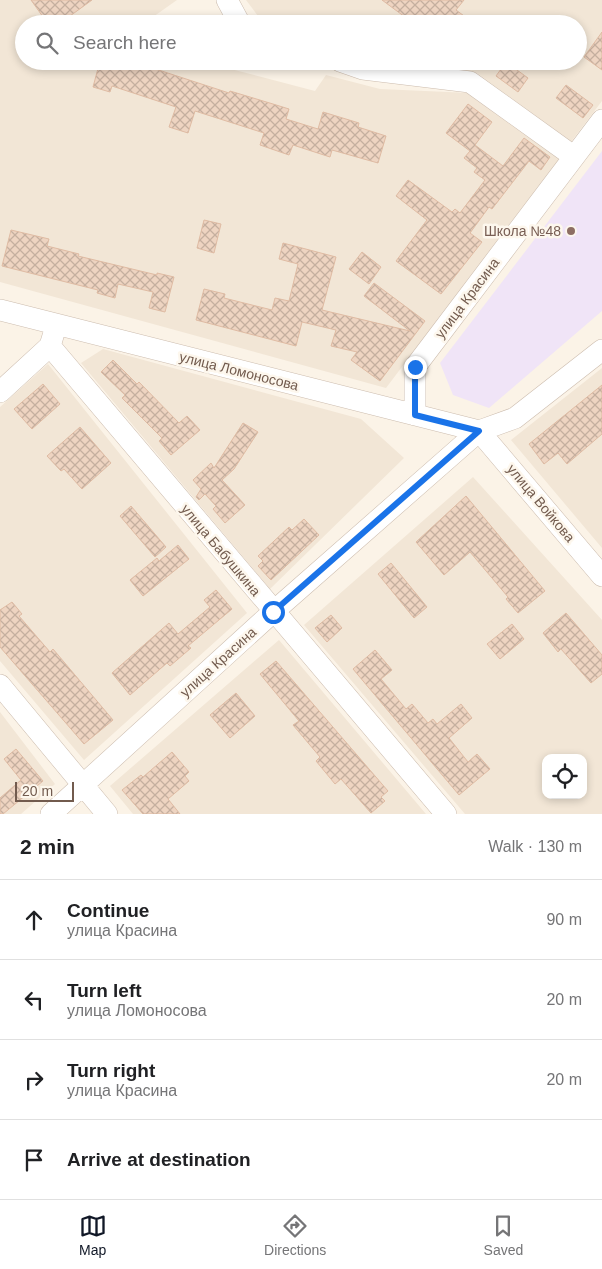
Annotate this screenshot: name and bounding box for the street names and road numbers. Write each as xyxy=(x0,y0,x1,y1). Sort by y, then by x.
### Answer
street label: улица Красина xyxy=(432,255,503,341)
street label: улица Ломоносова xyxy=(178,348,300,394)
street label: улица Войкова xyxy=(504,461,578,545)
street label: улица Бабушкина xyxy=(178,501,264,599)
street label: улица Красина xyxy=(177,624,259,700)

